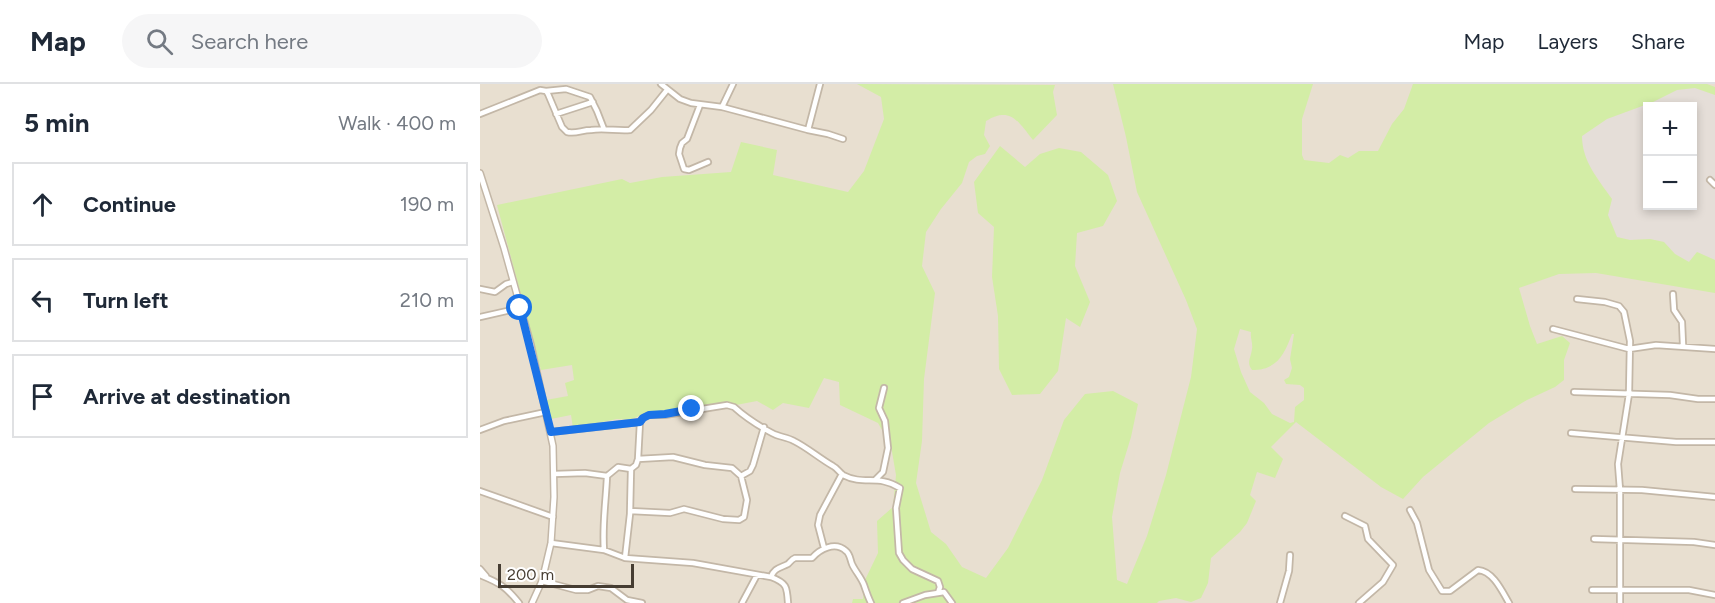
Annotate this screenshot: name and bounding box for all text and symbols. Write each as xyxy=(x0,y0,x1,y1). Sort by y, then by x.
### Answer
search box xyxy=(122,14,542,68)
text: Map xyxy=(30,24,86,58)
icon: search xyxy=(143,25,176,58)
text: Search here xyxy=(191,28,308,55)
text: Map xyxy=(1464,29,1504,54)
text: Layers xyxy=(1537,29,1598,54)
text: Share xyxy=(1631,29,1685,54)
map controls xyxy=(1643,102,1697,210)
button: + xyxy=(1643,102,1697,156)
text: 5 min xyxy=(24,107,90,139)
text: Walk · 400 m xyxy=(338,111,456,135)
button: − xyxy=(1643,156,1697,210)
icon: ahead xyxy=(26,188,59,221)
text: Continue xyxy=(83,191,176,218)
text: 190 m xyxy=(400,192,454,216)
icon: left xyxy=(26,284,59,317)
text: Turn left xyxy=(83,287,169,314)
text: 210 m xyxy=(400,288,454,312)
route start xyxy=(506,294,532,320)
icon: arrive xyxy=(26,380,59,413)
text: Arrive at destination xyxy=(83,383,291,410)
route end xyxy=(678,395,704,421)
scale bar xyxy=(498,561,634,588)
text: 200 m xyxy=(507,565,554,584)

